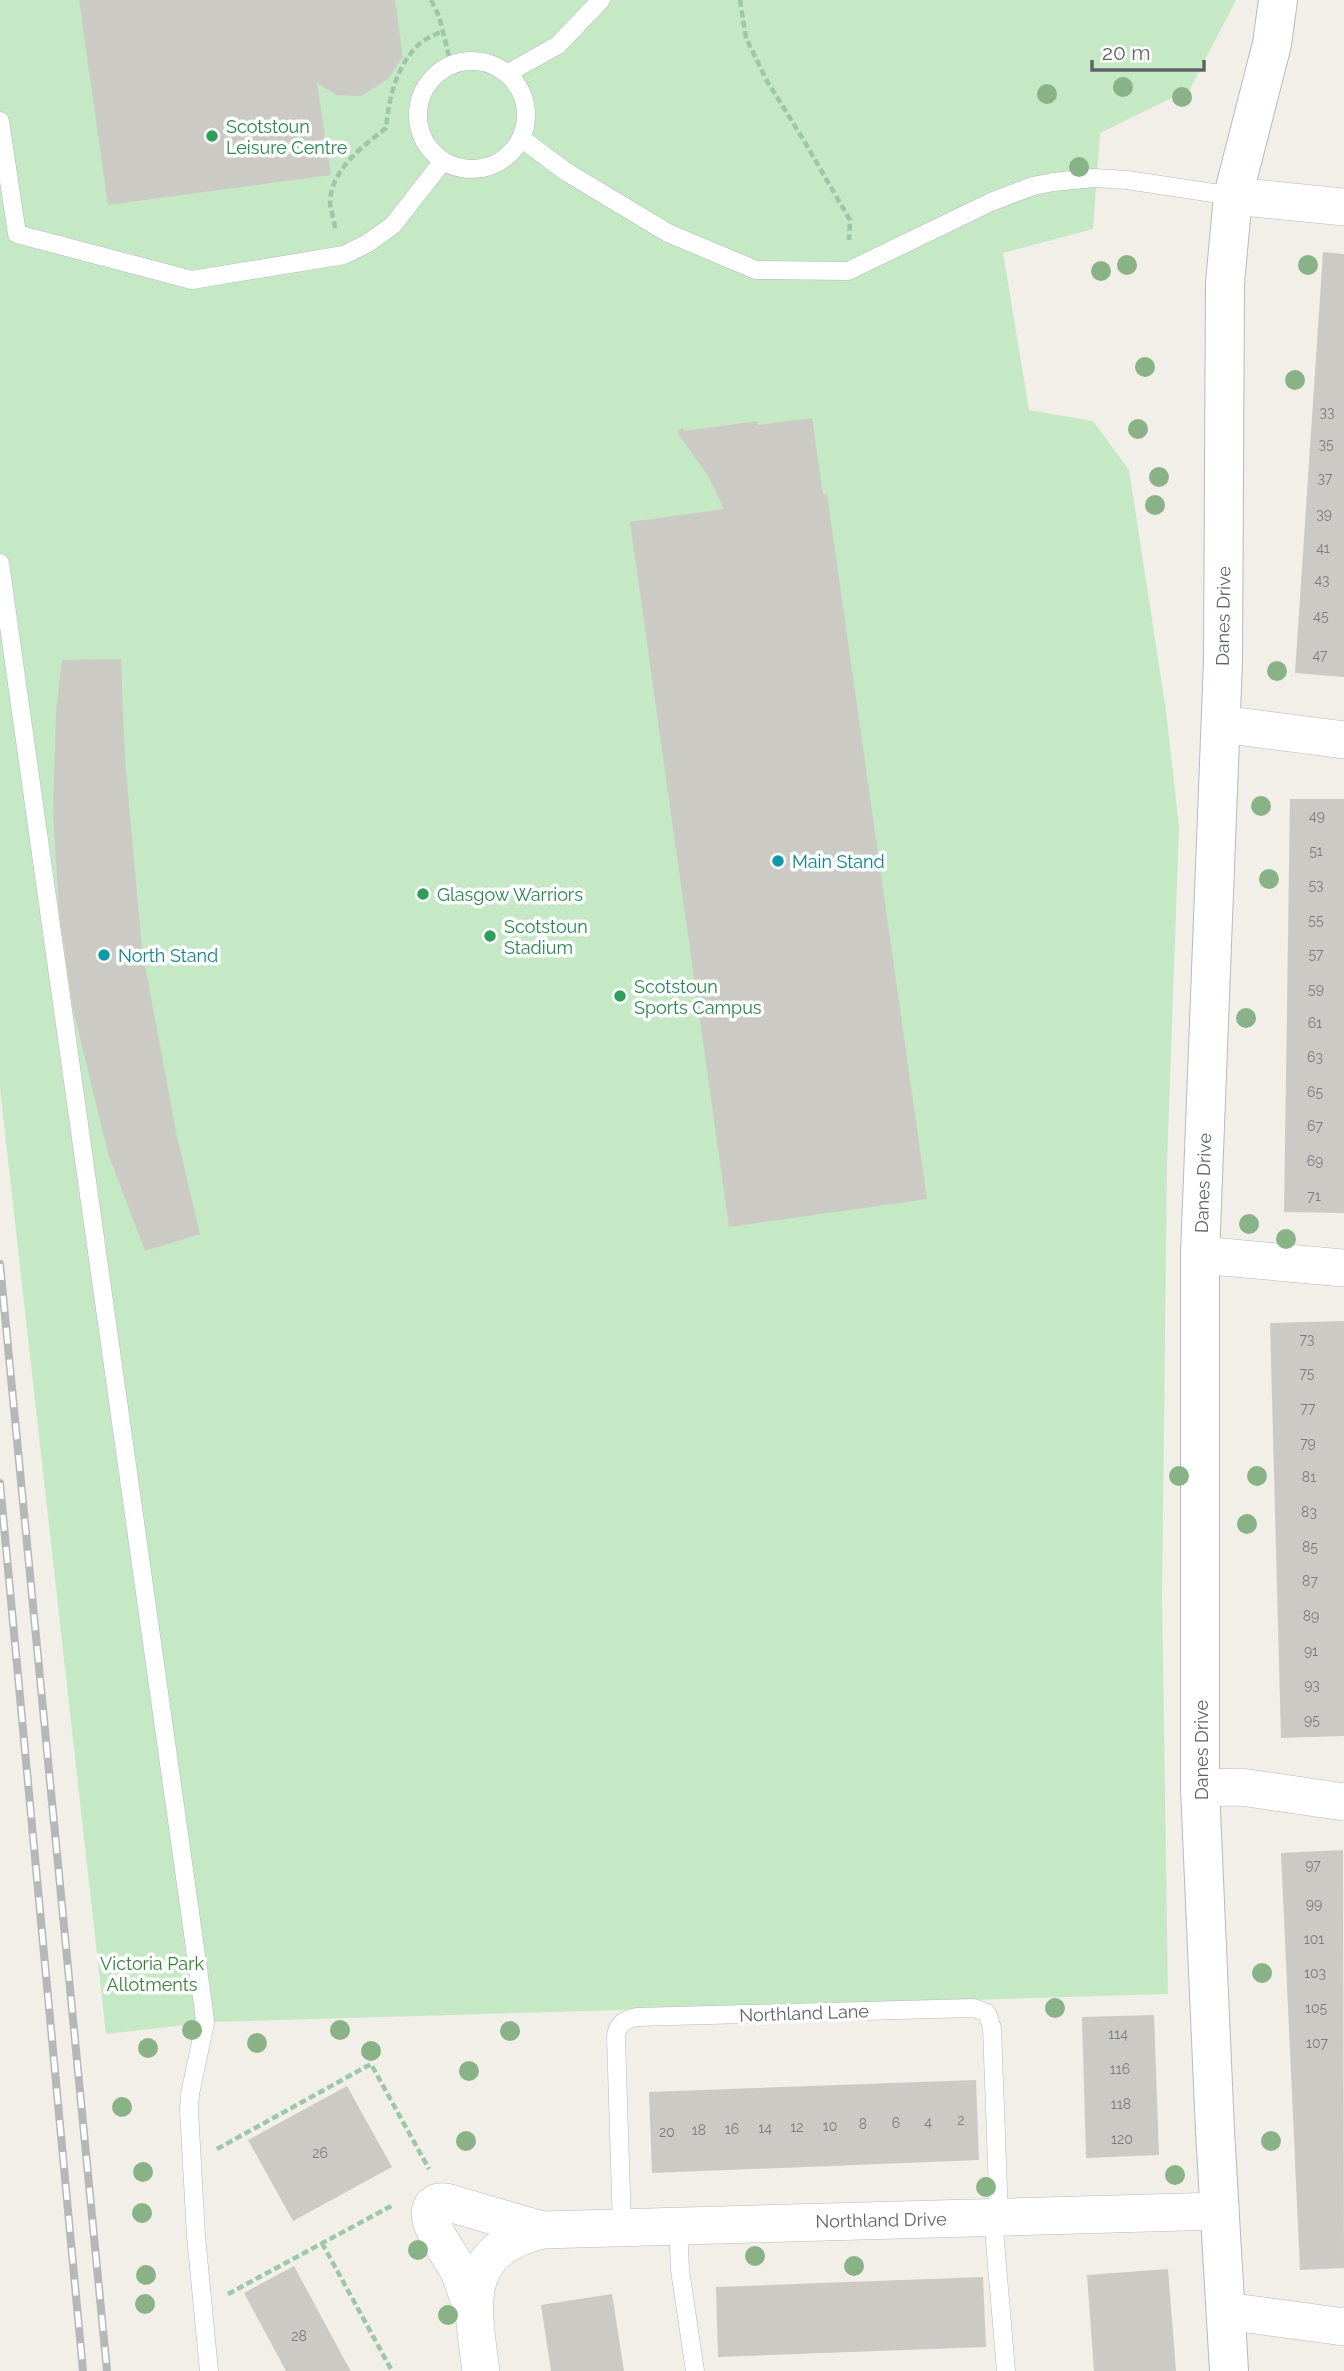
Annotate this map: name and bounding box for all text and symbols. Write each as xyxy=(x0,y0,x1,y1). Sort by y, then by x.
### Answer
scale bar xyxy=(1092,28,1204,72)
text: 20 m xyxy=(1102,40,1150,65)
place label: Scotstoun Leisure Centre xyxy=(226,116,348,158)
marker: Scotstoun Leisure Centre xyxy=(204,128,220,144)
house number: 33 xyxy=(1320,404,1334,420)
house number: 35 xyxy=(1318,436,1334,452)
house number: 37 xyxy=(1318,470,1333,486)
house number: 39 xyxy=(1316,506,1332,522)
house number: 41 xyxy=(1316,540,1330,556)
street label: Danes Drive xyxy=(1212,565,1234,666)
house number: 43 xyxy=(1314,572,1330,588)
house number: 45 xyxy=(1313,608,1329,624)
house number: 47 xyxy=(1312,647,1328,663)
house number: 49 xyxy=(1309,808,1325,824)
house number: 51 xyxy=(1309,843,1323,859)
place label: Main Stand xyxy=(792,851,885,872)
marker: Main Stand xyxy=(770,853,786,869)
house number: 53 xyxy=(1308,877,1324,893)
place label: Glasgow Warriors xyxy=(437,884,583,905)
marker: Glasgow Warriors xyxy=(415,886,431,902)
house number: 55 xyxy=(1308,912,1324,928)
place label: Scotstoun Stadium xyxy=(504,916,588,958)
marker: Scotstoun Stadium xyxy=(482,928,498,944)
place label: North Stand xyxy=(118,945,218,966)
house number: 57 xyxy=(1308,946,1324,962)
marker: North Stand xyxy=(96,947,112,963)
place label: Scotstoun Sports Campus xyxy=(634,976,762,1018)
house number: 59 xyxy=(1308,981,1324,997)
marker: Scotstoun Sports Campus xyxy=(612,988,628,1004)
house number: 61 xyxy=(1308,1015,1322,1031)
house number: 63 xyxy=(1307,1049,1323,1065)
house number: 65 xyxy=(1307,1084,1323,1100)
house number: 67 xyxy=(1307,1118,1323,1134)
street label: Danes Drive xyxy=(1191,1132,1215,1233)
house number: 69 xyxy=(1307,1153,1323,1169)
house number: 71 xyxy=(1307,1188,1321,1204)
house number: 73 xyxy=(1300,1331,1314,1347)
house number: 75 xyxy=(1300,1365,1315,1381)
house number: 77 xyxy=(1301,1400,1316,1416)
house number: 79 xyxy=(1300,1435,1316,1451)
house number: 81 xyxy=(1302,1469,1316,1485)
house number: 83 xyxy=(1301,1504,1317,1520)
house number: 85 xyxy=(1302,1539,1318,1555)
house number: 87 xyxy=(1302,1573,1318,1589)
house number: 89 xyxy=(1303,1608,1319,1624)
house number: 91 xyxy=(1304,1643,1318,1659)
house number: 93 xyxy=(1304,1677,1320,1693)
street label: Danes Drive xyxy=(1191,1700,1212,1800)
house number: 95 xyxy=(1304,1712,1320,1728)
house number: 97 xyxy=(1305,1857,1321,1873)
house number: 99 xyxy=(1306,1896,1322,1912)
house number: 101 xyxy=(1304,1931,1324,1947)
park label: Victoria Park Allotments xyxy=(100,1953,204,1995)
house number: 103 xyxy=(1304,1965,1326,1981)
street label: Northland Lane xyxy=(739,2000,870,2026)
house number: 105 xyxy=(1305,2000,1327,2016)
house number: 114 xyxy=(1108,2026,1128,2042)
house number: 107 xyxy=(1306,2035,1328,2051)
house number: 116 xyxy=(1110,2061,1130,2077)
house number: 118 xyxy=(1111,2096,1131,2112)
house number: 2 xyxy=(957,2112,965,2128)
house number: 4 xyxy=(924,2114,932,2130)
house number: 6 xyxy=(892,2115,900,2131)
house number: 8 xyxy=(859,2116,867,2132)
house number: 10 xyxy=(823,2118,837,2134)
house number: 12 xyxy=(790,2119,804,2135)
house number: 14 xyxy=(758,2120,772,2136)
house number: 16 xyxy=(725,2121,739,2137)
house number: 18 xyxy=(692,2122,706,2138)
house number: 20 xyxy=(659,2124,675,2140)
house number: 120 xyxy=(1111,2131,1133,2147)
house number: 26 xyxy=(312,2145,328,2161)
street label: Northland Drive xyxy=(815,2208,947,2232)
house number: 28 xyxy=(291,2328,307,2344)

